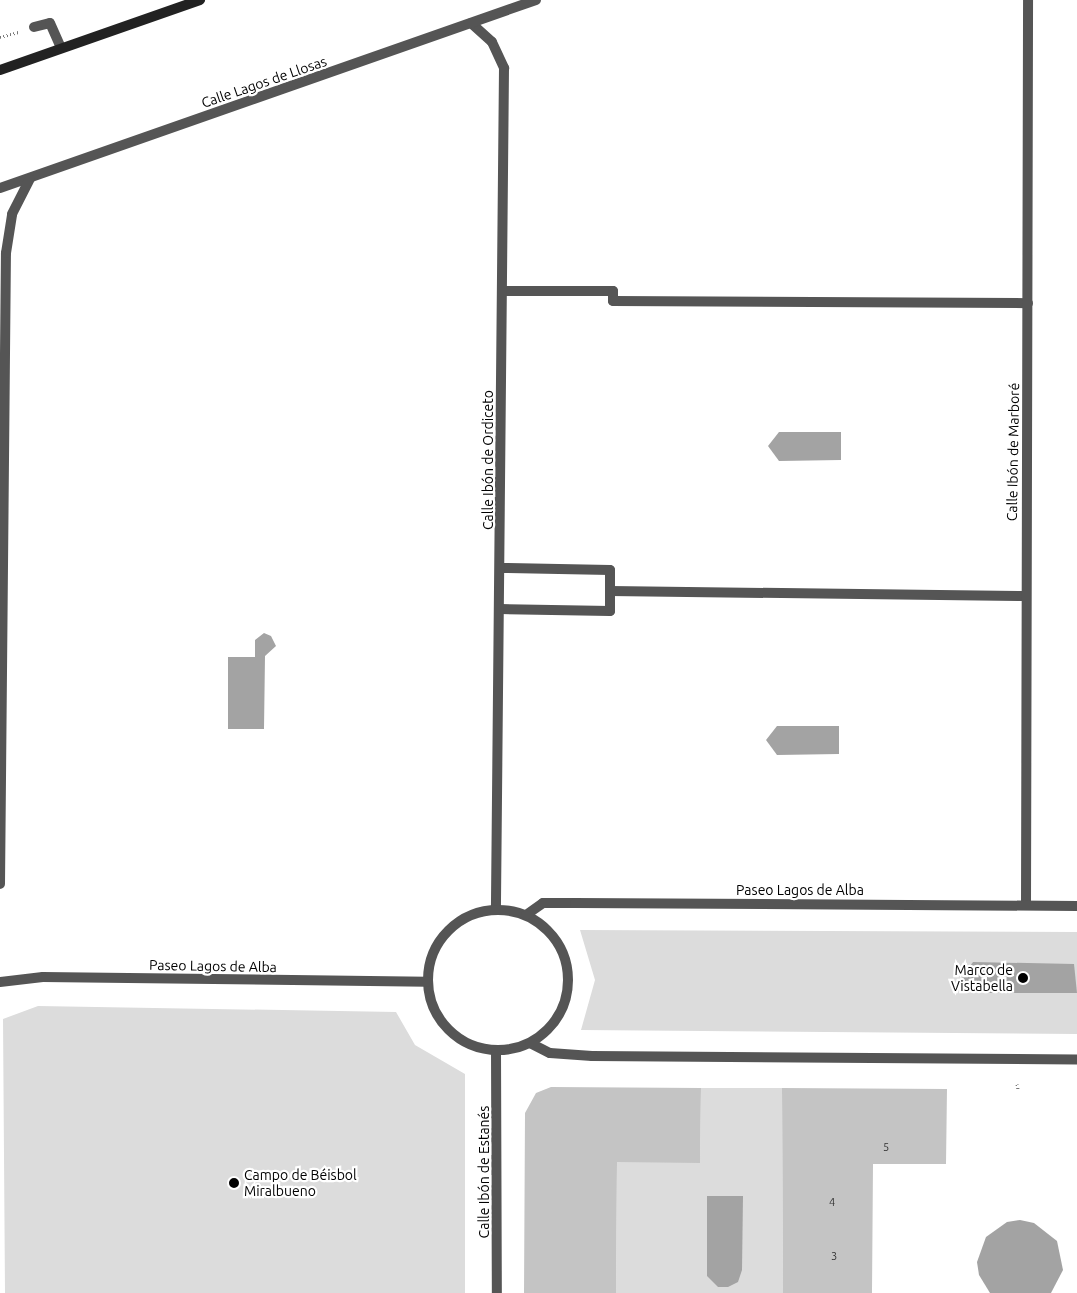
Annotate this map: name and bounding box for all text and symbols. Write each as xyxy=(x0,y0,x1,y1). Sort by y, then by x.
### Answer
street label: Calle Lagos de Llosas xyxy=(199,53,329,111)
street label: Calle Ibón de Marboré xyxy=(1003,383,1023,521)
street label: Calle Ibón de Ordiceto xyxy=(480,390,496,530)
street label: Paseo Lagos de Alba xyxy=(736,882,864,898)
street label: Paseo Lagos de Alba xyxy=(149,956,277,976)
place label: Marco de Vistabella xyxy=(951,962,1013,994)
marker: Marco de Vistabella xyxy=(1017,972,1029,984)
street label: Calle Ibón de Estanés xyxy=(476,1106,492,1238)
house number: 5 xyxy=(883,1140,889,1154)
place label: Campo de Béisbol Miralbueno xyxy=(244,1167,357,1200)
marker: Campo de Béisbol Miralbueno xyxy=(228,1177,240,1189)
house number: 4 xyxy=(829,1195,835,1209)
house number: 3 xyxy=(831,1249,837,1263)

